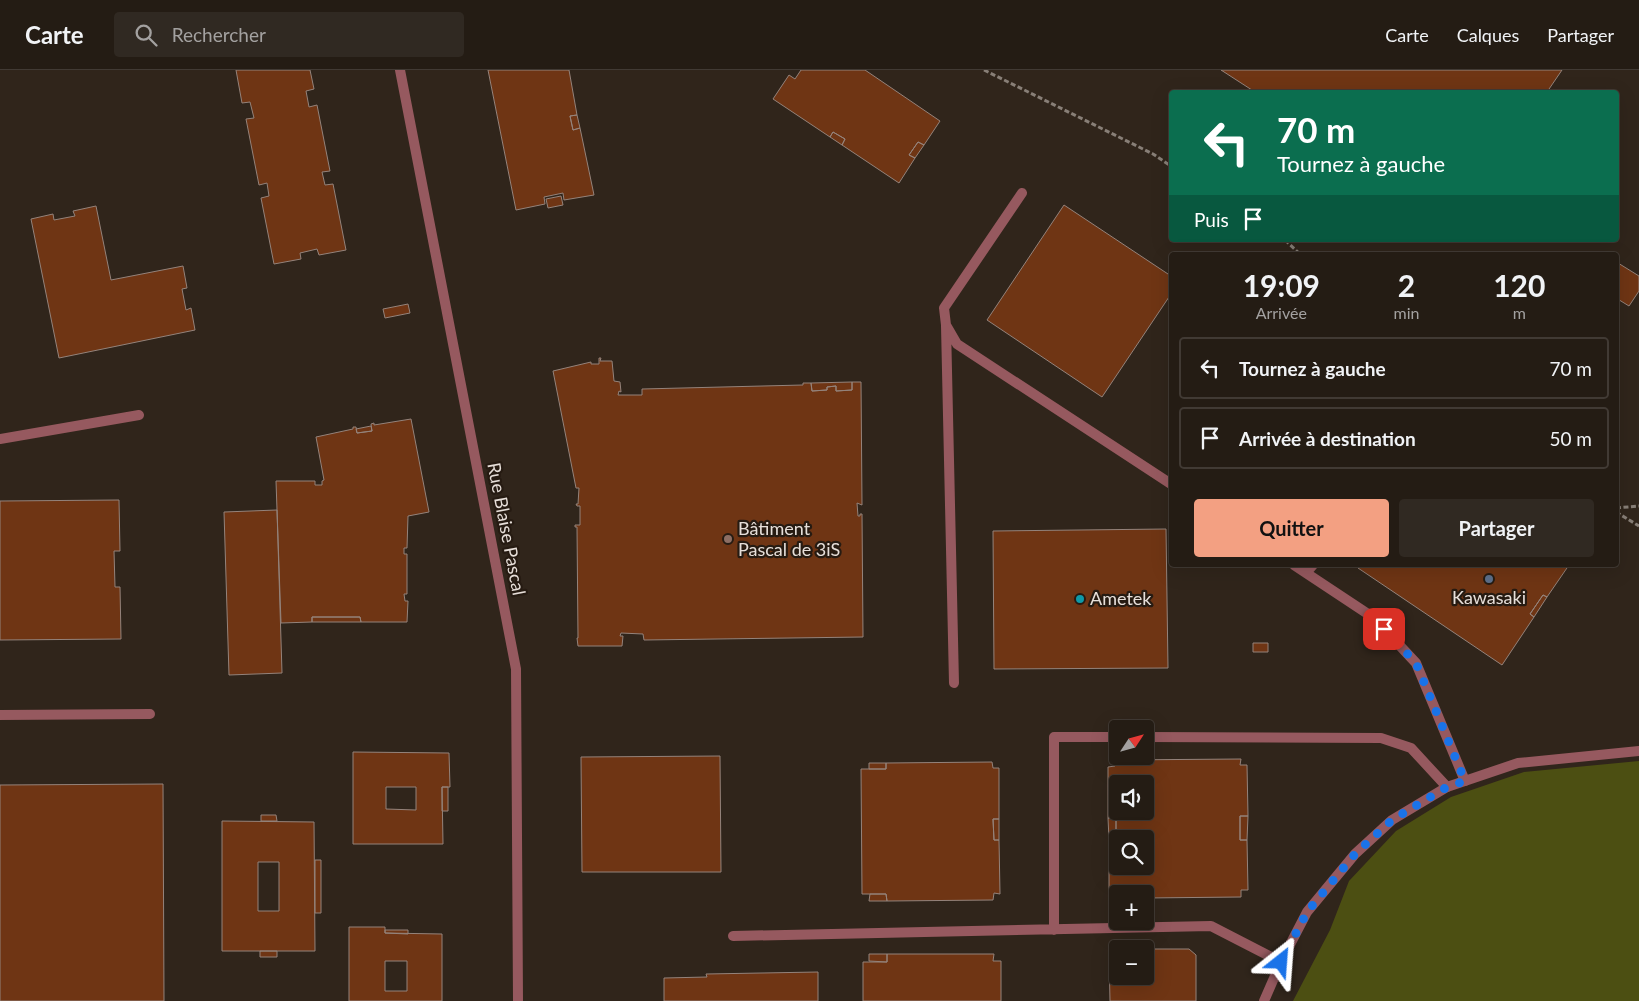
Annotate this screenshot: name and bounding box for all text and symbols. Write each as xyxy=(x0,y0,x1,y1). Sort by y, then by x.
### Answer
search box xyxy=(114,12,464,57)
text: Carte xyxy=(25,20,84,49)
icon: search xyxy=(132,21,160,49)
text: Rechercher xyxy=(172,23,266,46)
text: Carte xyxy=(1385,24,1429,46)
text: Calques xyxy=(1457,24,1519,46)
text: Partager xyxy=(1547,24,1614,46)
text: 70 m xyxy=(1277,108,1355,150)
icon: left xyxy=(1194,110,1259,175)
text: Tournez à gauche xyxy=(1277,150,1445,177)
icon: arrive xyxy=(1239,205,1267,233)
text: Puis xyxy=(1194,208,1229,231)
text: 19:09 xyxy=(1243,267,1320,303)
text: 2 xyxy=(1398,267,1415,303)
text: 120 xyxy=(1493,267,1545,303)
text: Arrivée xyxy=(1256,303,1307,322)
text: min xyxy=(1394,303,1420,322)
text: m xyxy=(1513,303,1526,322)
icon: left xyxy=(1196,354,1224,382)
text: Tournez à gauche xyxy=(1239,357,1386,380)
text: 70 m xyxy=(1549,357,1592,380)
icon: arrive xyxy=(1196,424,1224,452)
text: Arrivée à destination xyxy=(1239,427,1416,450)
text: 50 m xyxy=(1549,427,1592,450)
street label: Rue Blaise Pascal xyxy=(483,460,531,597)
button: Quitter xyxy=(1194,499,1389,557)
button: Partager xyxy=(1399,499,1594,557)
place label: Bâtiment Pascal de 3iS xyxy=(738,517,840,560)
marker: Bâtiment Pascal de 3iS xyxy=(722,533,734,545)
marker: Kawasaki xyxy=(1483,573,1495,585)
place label: Kawasaki xyxy=(1452,586,1526,608)
place label: Ametek xyxy=(1090,587,1152,609)
marker: Ametek xyxy=(1074,593,1086,605)
pin xyxy=(1363,608,1405,650)
icon: arrive xyxy=(1370,615,1398,643)
north arrow xyxy=(1109,720,1154,765)
map controls xyxy=(1109,720,1154,985)
button: sound xyxy=(1109,775,1154,820)
button: search xyxy=(1109,830,1154,875)
button: + xyxy=(1109,885,1154,930)
position arrow xyxy=(1254,935,1306,987)
button: − xyxy=(1109,940,1154,985)

